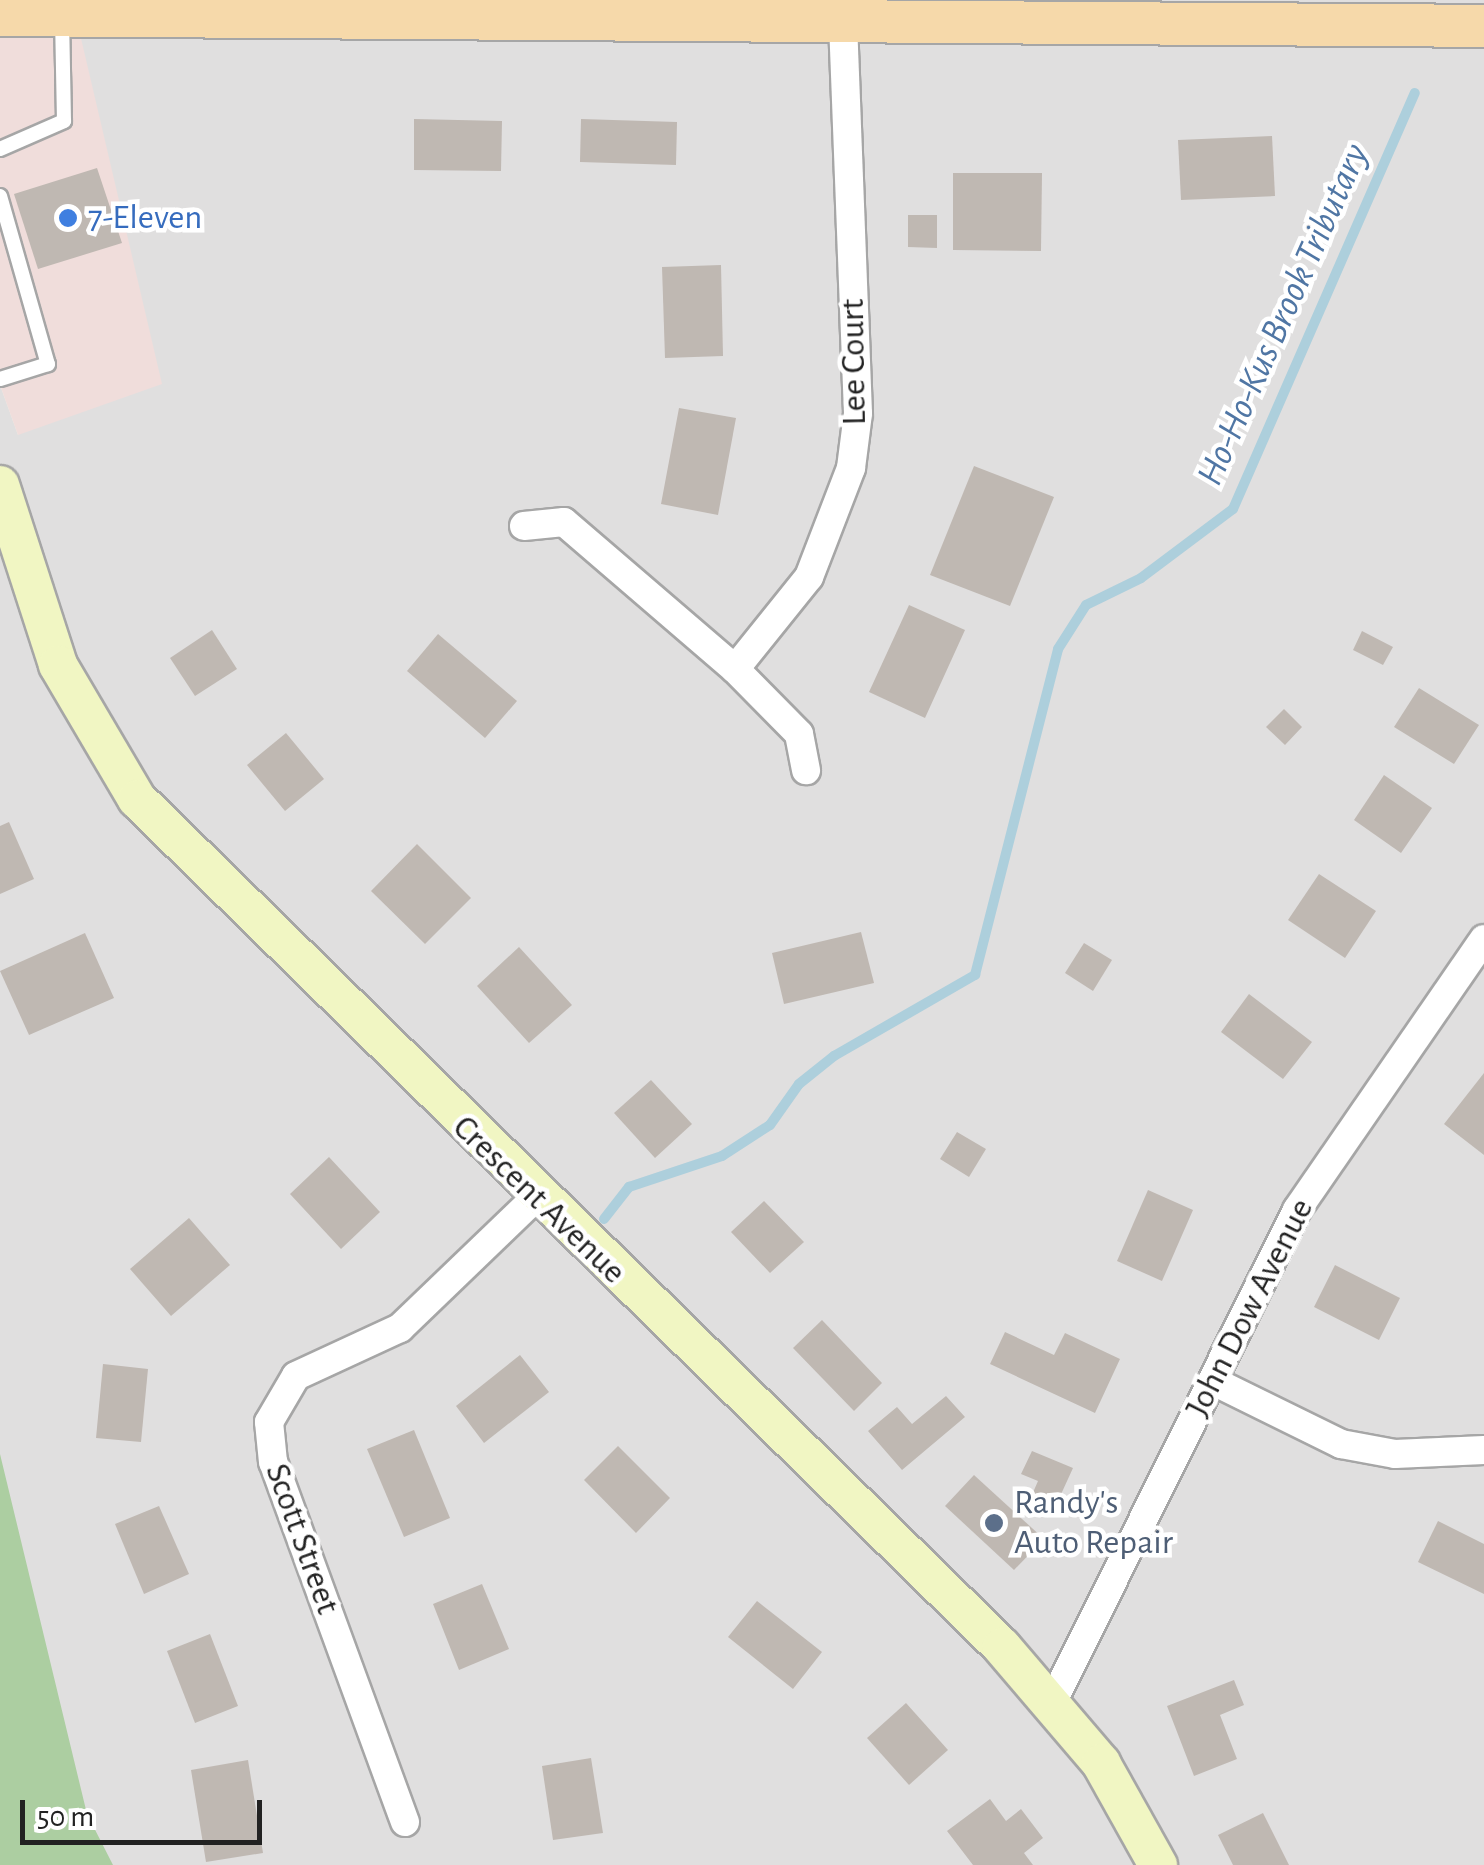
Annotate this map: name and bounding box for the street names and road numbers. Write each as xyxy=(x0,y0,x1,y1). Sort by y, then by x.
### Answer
street label: Lee Court xyxy=(832,298,876,426)
street label: Crescent Avenue xyxy=(444,1107,634,1293)
street label: John Dow Avenue xyxy=(1177,1192,1323,1424)
street label: Scott Street xyxy=(255,1458,349,1620)

